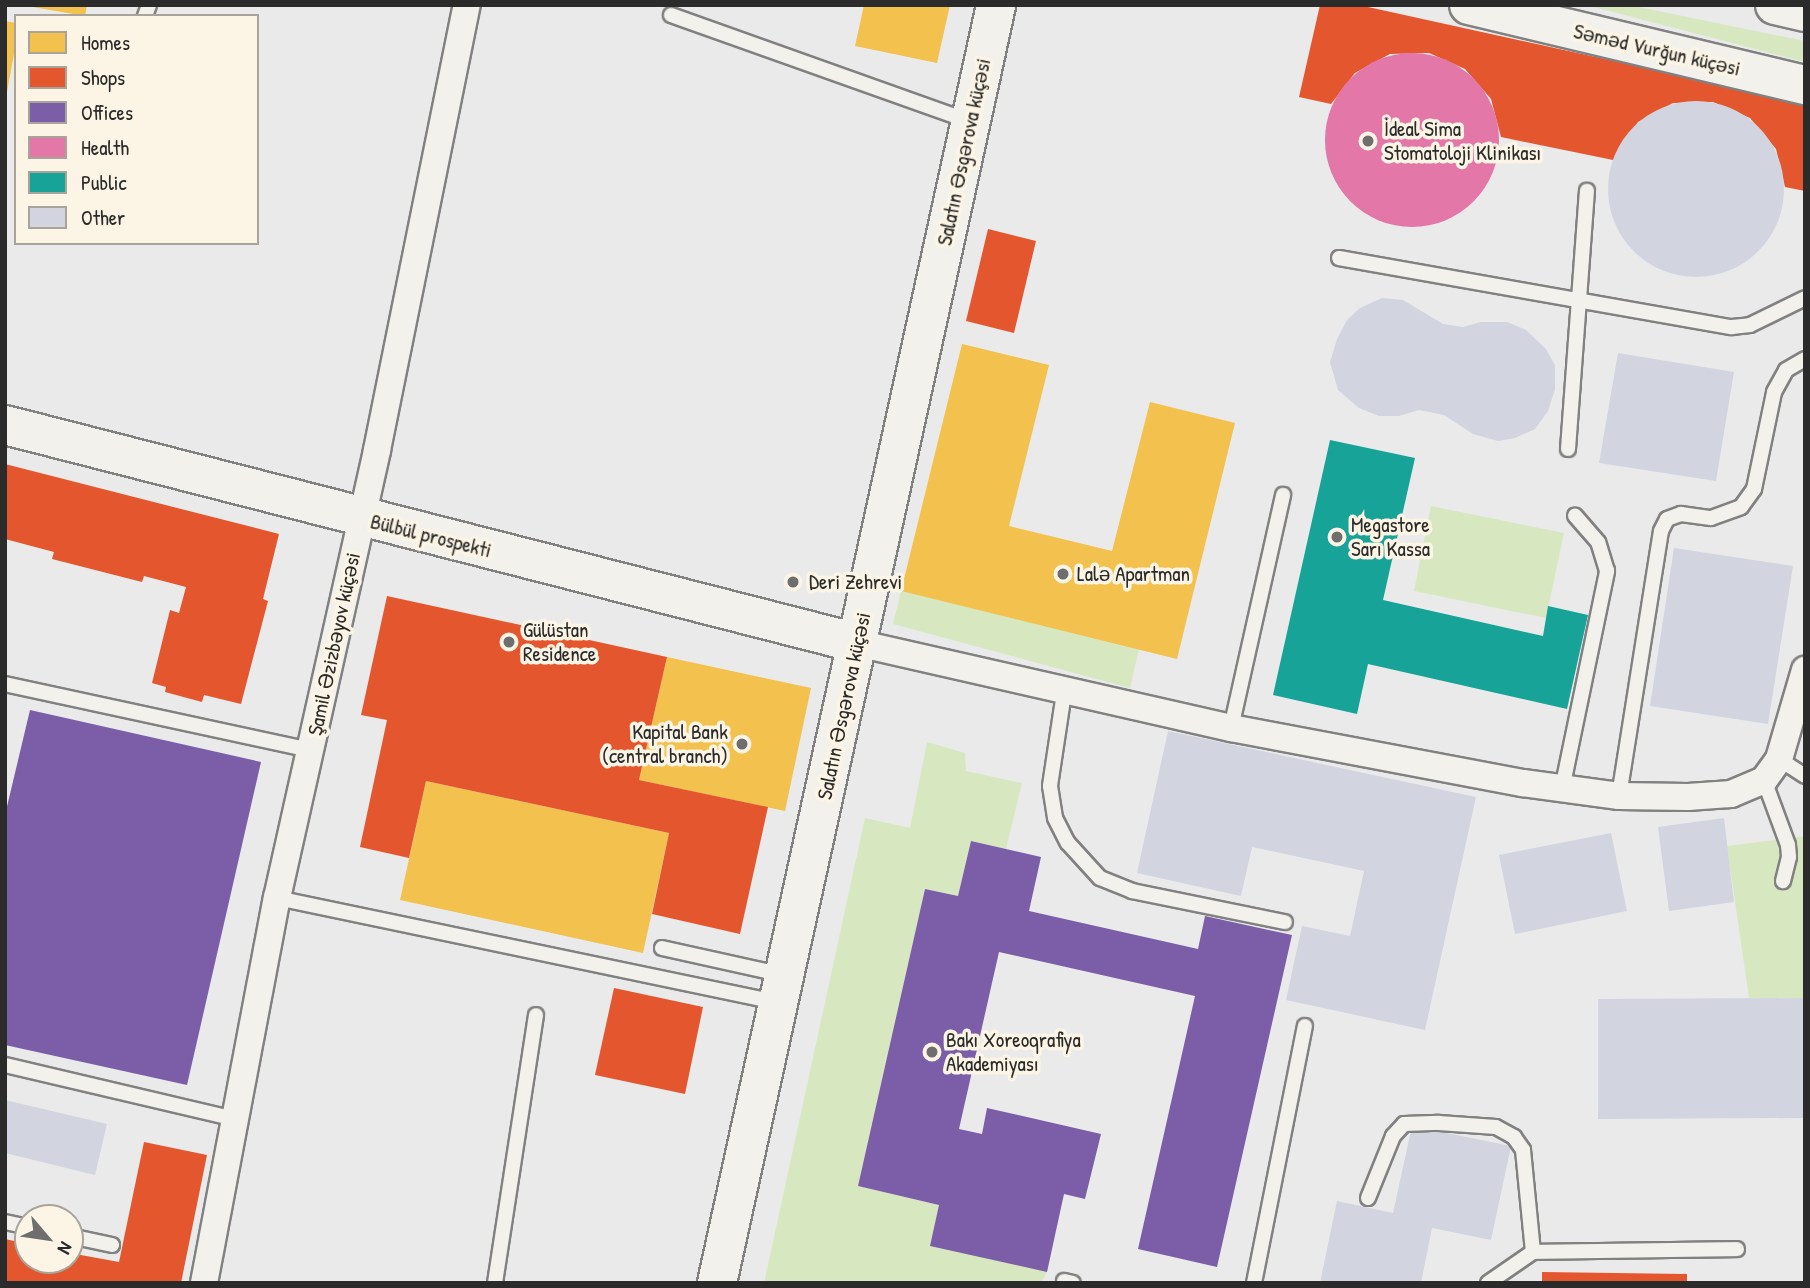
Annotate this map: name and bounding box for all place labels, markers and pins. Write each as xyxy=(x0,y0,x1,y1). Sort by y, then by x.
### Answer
place label: İdeal Sima Stomatoloji Klinikası xyxy=(1384,116,1541,166)
marker: İdeal Sima Stomatoloji Klinikası xyxy=(1358,131,1378,151)
place label: Megastore Sarı Kassa xyxy=(1351,512,1430,562)
marker: Megastore Sarı Kassa xyxy=(1329,529,1345,545)
place label: Lalә Apartman xyxy=(1077,561,1190,587)
marker: Lalә Apartman xyxy=(1055,566,1071,582)
place label: Deri Zehrevi xyxy=(809,569,902,595)
marker: Deri Zehrevi xyxy=(783,572,803,592)
place label: Gülüstan Residence xyxy=(523,617,596,667)
marker: Gülüstan Residence xyxy=(501,634,517,650)
place label: Kapital Bank (central branch) xyxy=(602,719,728,769)
marker: Kapital Bank (central branch) xyxy=(734,736,750,752)
place label: Bakı Xoreoqrafiya Akademiyası xyxy=(946,1027,1081,1077)
marker: Bakı Xoreoqrafiya Akademiyası xyxy=(924,1044,940,1060)

